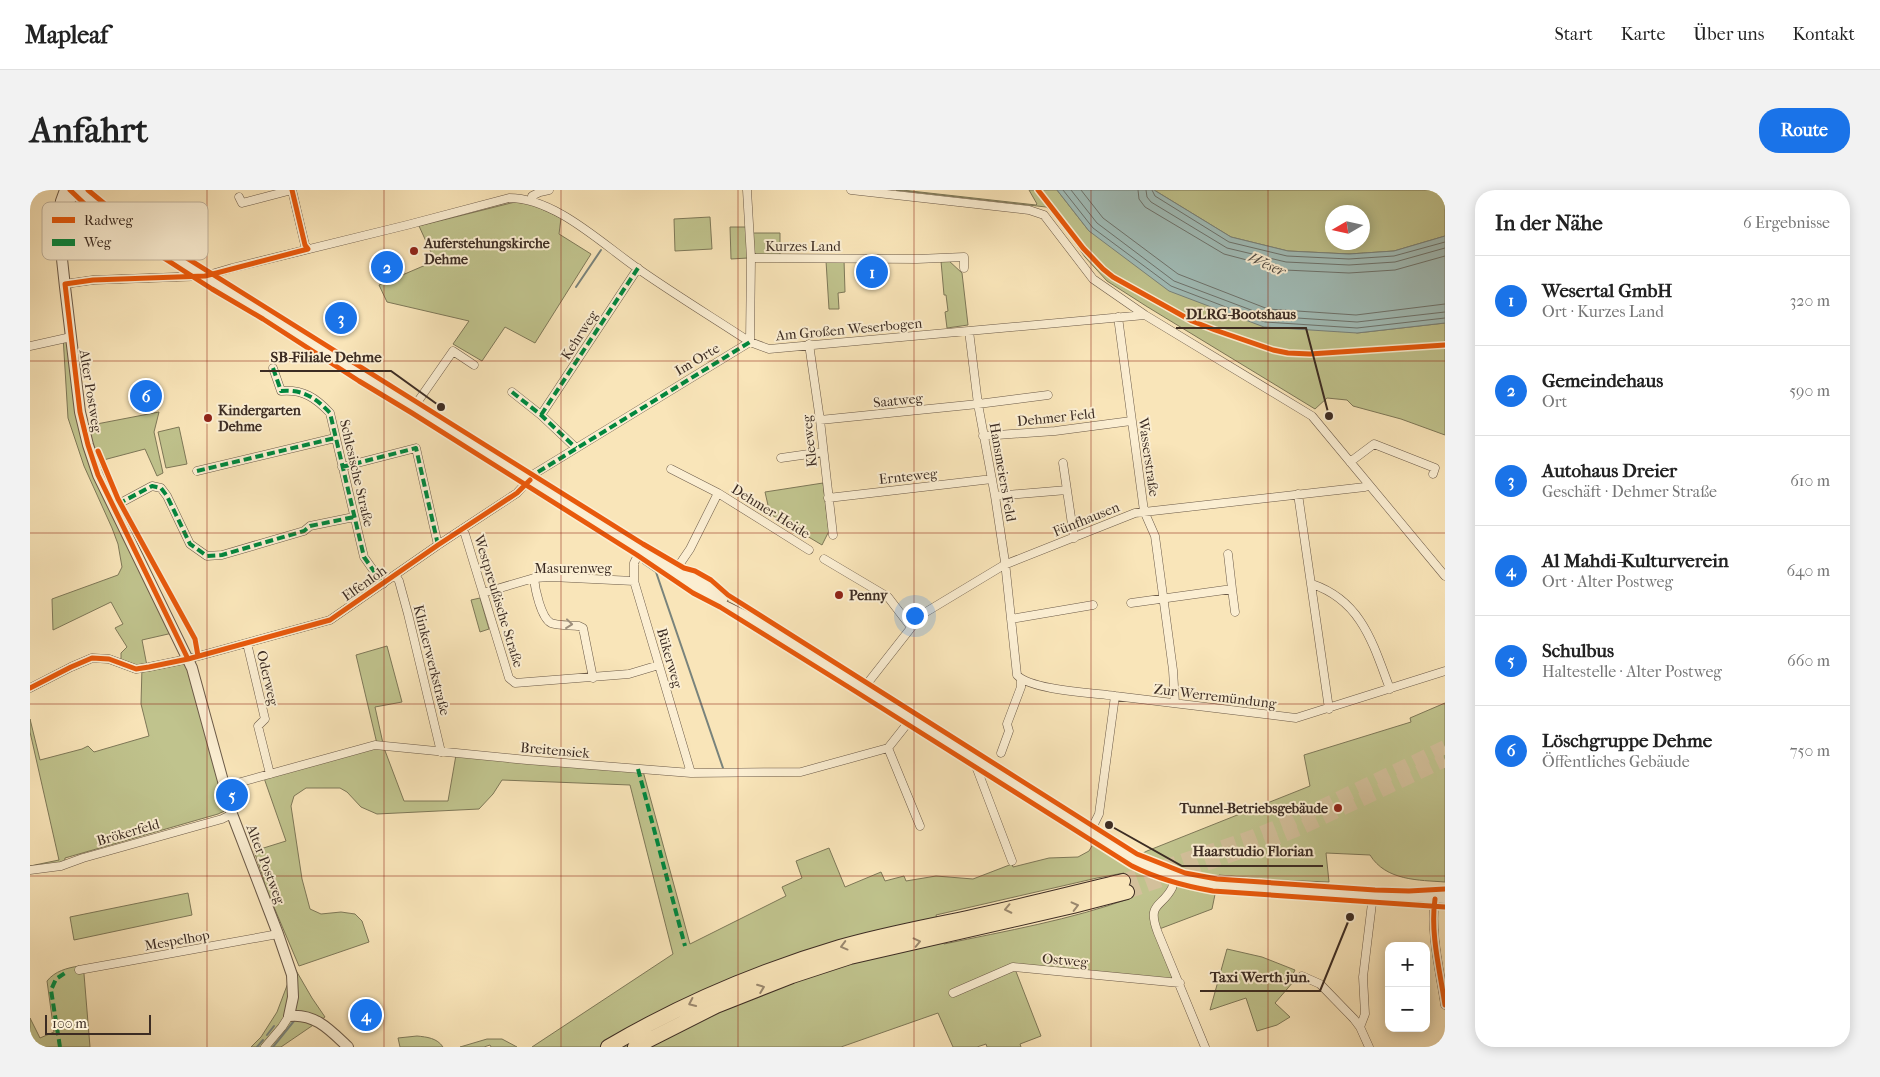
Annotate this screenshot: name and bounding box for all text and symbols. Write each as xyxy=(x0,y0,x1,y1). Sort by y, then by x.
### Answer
text: Mapleaf xyxy=(25,21,108,49)
text: Start xyxy=(1554,24,1593,45)
text: Karte xyxy=(1621,24,1665,45)
text: Über uns xyxy=(1693,24,1764,45)
text: Kontakt xyxy=(1792,24,1855,45)
button: Route xyxy=(1759,108,1850,153)
text: Anfahrt xyxy=(30,110,148,151)
legend xyxy=(42,202,208,260)
north arrow xyxy=(1325,205,1370,250)
text: In der Nähe xyxy=(1495,211,1603,235)
text: Radweg xyxy=(84,212,133,229)
text: 6 Ergebnisse xyxy=(1743,213,1830,232)
text: Weg xyxy=(83,234,112,251)
place label: Auferstehungskirche Dehme xyxy=(423,235,550,268)
street label: Kurzes Land xyxy=(765,238,841,255)
marker: Auferstehungskirche Dehme xyxy=(408,245,420,257)
pin: 2 xyxy=(371,248,403,286)
water label: Weser xyxy=(1246,248,1290,281)
pin: 1 xyxy=(856,253,888,291)
text: Wesertal GmbH xyxy=(1542,280,1672,302)
text: 1 xyxy=(1508,291,1514,310)
text: 320 m xyxy=(1790,291,1830,310)
callout: DLRG-Bootshaus xyxy=(1176,298,1306,328)
pin: 3 xyxy=(325,299,357,337)
text: Ort · Kurzes Land xyxy=(1542,302,1664,321)
text: DLRG-Bootshaus xyxy=(1186,305,1297,323)
street label: Kehrweg xyxy=(557,307,602,363)
street label: Am Großen Weserbogen xyxy=(774,315,923,344)
street label: Im Orte xyxy=(672,339,723,379)
callout: SB-Filiale Dehme xyxy=(260,341,391,371)
street label: Alter Postweg xyxy=(75,347,106,434)
text: SB-Filiale Dehme xyxy=(270,348,382,366)
text: Gemeindehaus xyxy=(1542,370,1663,392)
pin: 6 xyxy=(130,377,162,415)
text: 2 xyxy=(1507,381,1515,400)
text: 590 m xyxy=(1789,381,1830,400)
street label: Saatweg xyxy=(872,389,924,412)
text: Ort xyxy=(1542,392,1567,411)
place label: Kindergarten Dehme xyxy=(218,402,302,435)
street label: Dehmer Feld xyxy=(1016,405,1096,430)
marker: Kindergarten Dehme xyxy=(202,412,214,424)
street label: Kleeweg xyxy=(798,414,821,468)
street label: Wasserstraße xyxy=(1134,415,1162,498)
street label: Schlesische Straße xyxy=(336,418,377,528)
street label: Hansmeiers Feld xyxy=(985,421,1020,523)
text: Autohaus Dreier xyxy=(1542,460,1677,482)
street label: Ernteweg xyxy=(878,465,939,488)
text: 3 xyxy=(1508,471,1514,490)
text: 610 m xyxy=(1790,471,1830,490)
street label: Dehmer Heide xyxy=(728,481,813,542)
text: Geschäft · Dehmer Straße xyxy=(1542,482,1717,501)
street label: Fünfhausen xyxy=(1050,498,1122,541)
street label: Westpreußische Straße xyxy=(470,532,527,670)
text: Al Mahdi-Kulturverein xyxy=(1542,550,1729,572)
street label: Masurenweg xyxy=(534,560,612,577)
text: 4 xyxy=(1506,561,1516,580)
text: 640 m xyxy=(1786,561,1830,580)
street label: Elfenloh xyxy=(339,562,390,605)
text: Ort · Alter Postweg xyxy=(1542,572,1673,591)
place label: Penny xyxy=(849,587,889,604)
marker: Penny xyxy=(833,589,845,601)
street label: Klinkerwerkstraße xyxy=(410,603,454,717)
your location xyxy=(902,603,928,629)
one-way arrow xyxy=(565,618,573,629)
street label: Bükerweg xyxy=(653,626,686,691)
text: Schulbus xyxy=(1542,640,1614,662)
street label: Oderweg xyxy=(253,649,282,708)
text: 5 xyxy=(1508,651,1514,670)
text: 660 m xyxy=(1787,651,1830,670)
text: Haltestelle · Alter Postweg xyxy=(1542,662,1722,681)
street label: Zur Werremündung xyxy=(1153,681,1278,713)
text: Löschgruppe Dehme xyxy=(1542,730,1712,752)
street label: Breitensiek xyxy=(520,739,591,762)
text: 6 xyxy=(1507,741,1515,760)
text: 750 m xyxy=(1790,741,1830,760)
text: Öffentliches Gebäude xyxy=(1542,752,1690,771)
pin: 5 xyxy=(216,776,248,814)
place label: Tunnel-Betriebsgebäude xyxy=(1178,800,1328,817)
marker: Tunnel-Betriebsgebäude xyxy=(1332,802,1344,814)
street label: Brökerfeld xyxy=(95,815,162,850)
street label: Alter Postweg xyxy=(242,821,289,907)
callout: Haarstudio Florian xyxy=(1182,836,1323,866)
text: Haarstudio Florian xyxy=(1193,842,1314,860)
one-way arrow xyxy=(1070,901,1078,911)
one-way arrow xyxy=(1003,903,1012,914)
street label: Mespelhop xyxy=(143,926,211,955)
one-way arrow xyxy=(912,937,921,948)
one-way arrow xyxy=(840,941,849,951)
map controls xyxy=(1385,942,1430,1032)
button: + xyxy=(1385,942,1430,987)
street label: Ostweg xyxy=(1041,950,1089,971)
callout: Taxi Werth jun. xyxy=(1200,961,1320,991)
text: Taxi Werth jun. xyxy=(1209,968,1310,986)
one-way arrow xyxy=(756,984,765,994)
button: − xyxy=(1385,987,1430,1032)
pin: 4 xyxy=(350,996,382,1034)
one-way arrow xyxy=(688,996,697,1007)
scale bar xyxy=(45,1012,151,1035)
text: 100 m xyxy=(52,1015,87,1032)

